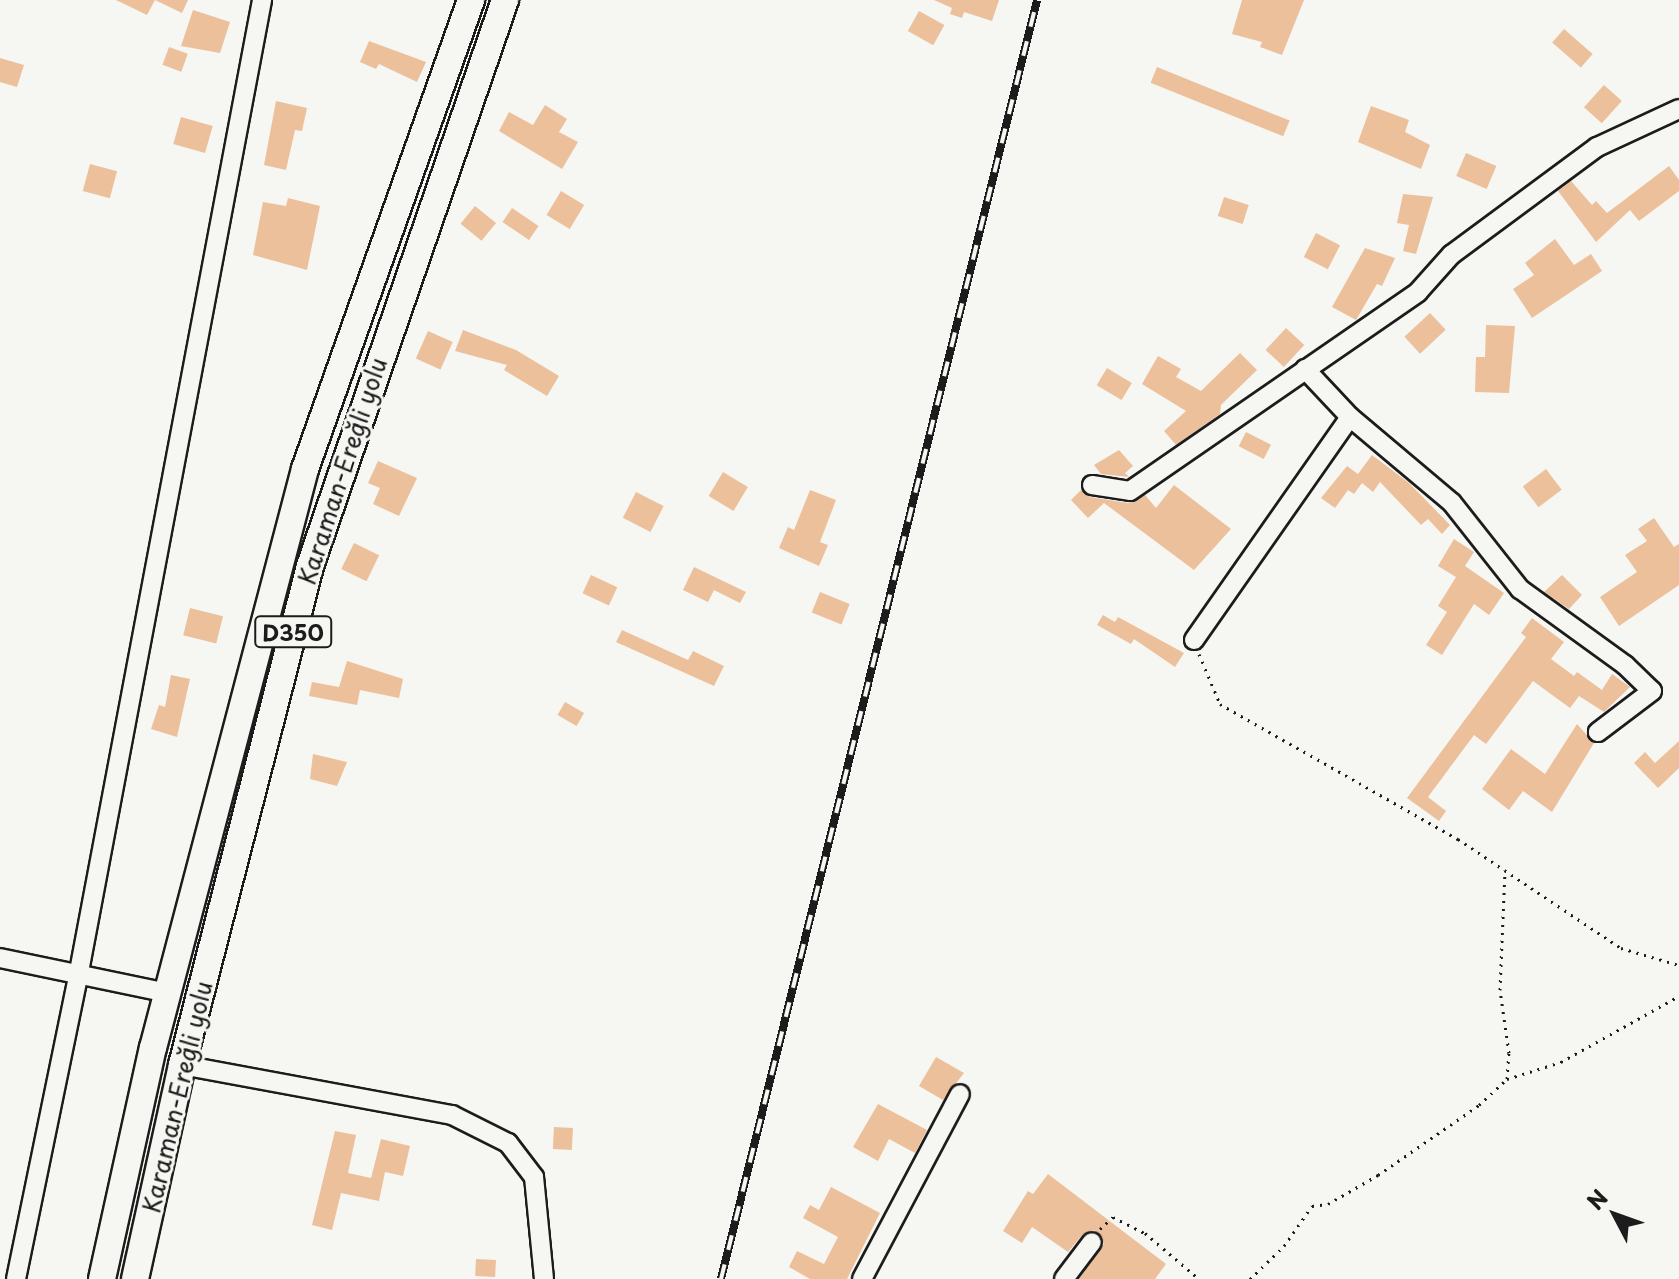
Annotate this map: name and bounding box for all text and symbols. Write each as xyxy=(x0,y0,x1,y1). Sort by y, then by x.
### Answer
street label: Karaman-Ereğli yolu xyxy=(291,353,393,589)
road number: D350 xyxy=(253,614,333,650)
street label: Karaman-Ereğli yolu xyxy=(136,978,218,1216)
north arrow xyxy=(1575,1175,1655,1255)
text: N xyxy=(1578,1182,1615,1216)

